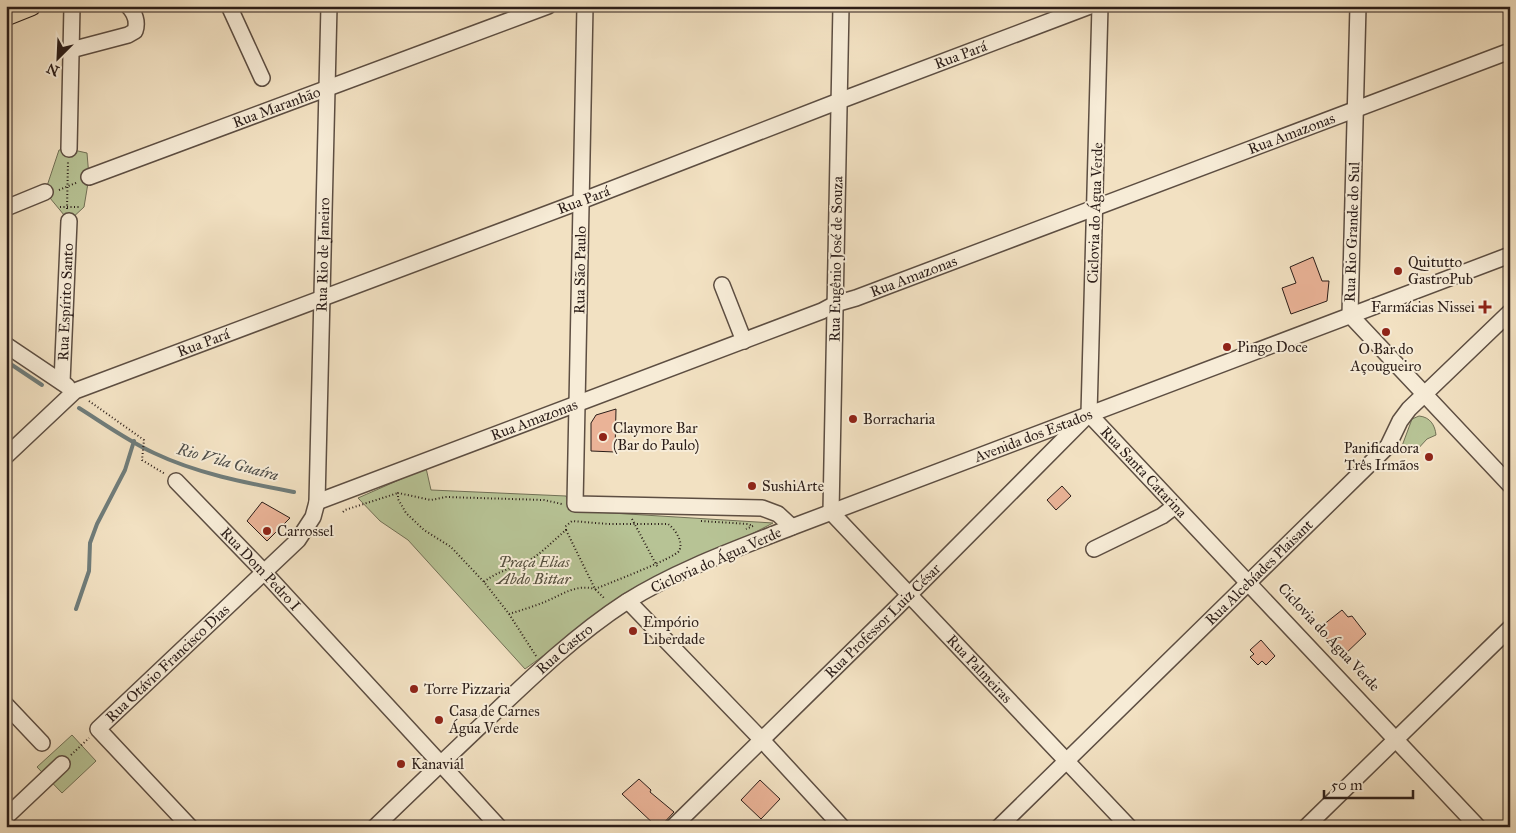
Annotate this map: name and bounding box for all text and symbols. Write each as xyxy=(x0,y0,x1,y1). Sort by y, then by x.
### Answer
north arrow xyxy=(32,32,82,82)
street label: Rua Pará xyxy=(932,37,990,73)
text: N xyxy=(44,59,62,80)
street label: Rua Maranhão xyxy=(230,83,323,132)
street label: Rua Amazonas xyxy=(1245,109,1338,158)
street label: Ciclovia do Água Verde xyxy=(1083,142,1106,284)
street label: Rua Rio Grande do Sul xyxy=(1341,160,1363,303)
street label: Rua Eugênio José de Souza xyxy=(826,175,847,342)
street label: Rua Pará xyxy=(555,182,613,218)
street label: Rua Rio de Janeiro xyxy=(313,197,333,312)
street label: Rua São Paulo xyxy=(570,225,590,314)
street label: Rua Espírito Santo xyxy=(54,242,77,361)
street label: Rua Amazonas xyxy=(867,252,960,301)
place label: Quitutto GastroPub xyxy=(1408,253,1473,288)
marker: Quitutto GastroPub xyxy=(1392,265,1404,277)
place label: Farmácias Nissei xyxy=(1371,298,1475,316)
marker: Farmácias Nissei xyxy=(1479,301,1491,313)
street label: Rua Pará xyxy=(175,325,233,361)
marker: O Bar do Açougueiro xyxy=(1380,326,1392,338)
place label: Pingo Doce xyxy=(1237,338,1308,356)
place label: O Bar do Açougueiro xyxy=(1350,340,1422,375)
marker: Pingo Doce xyxy=(1221,341,1233,353)
street label: Rua Amazonas xyxy=(488,395,580,445)
street label: Avenida dos Estados xyxy=(971,405,1095,466)
place label: Borracharia xyxy=(863,410,936,428)
marker: Borracharia xyxy=(847,413,859,425)
place label: Claymore Bar (Bar do Paulo) xyxy=(613,419,699,455)
street label: Rua Santa Catarina xyxy=(1097,423,1191,522)
marker: Claymore Bar (Bar do Paulo) xyxy=(597,431,609,443)
water label: Rio Vila Guaíra xyxy=(174,439,281,485)
place label: Panificadora Três Irmãos xyxy=(1344,439,1420,474)
marker: Panificadora Três Irmãos xyxy=(1423,451,1435,463)
place label: SushiArte xyxy=(762,477,824,495)
marker: SushiArte xyxy=(746,480,758,492)
street label: Rua Alcebíades Plaisant xyxy=(1202,515,1317,629)
place label: Carrossel xyxy=(277,522,335,540)
street label: Ciclovia do Água Verde xyxy=(647,522,784,597)
street label: Rua Dom Pedro I xyxy=(217,524,304,615)
marker: Carrossel xyxy=(261,525,273,537)
park label: Praça Elias Abdo Bittar xyxy=(495,553,571,588)
street label: Rua Professor Luiz César xyxy=(821,559,944,682)
street label: Ciclovia do Água Verde xyxy=(1274,579,1385,695)
street label: Rua Otávio Francisco Dias xyxy=(102,601,233,726)
place label: Empório Liberdade xyxy=(643,613,705,648)
street label: Rua Castro xyxy=(532,620,597,678)
marker: Empório Liberdade xyxy=(627,625,639,637)
street label: Rua Palmeiras xyxy=(943,631,1016,707)
place label: Torre Pizzaria xyxy=(424,680,511,698)
marker: Torre Pizzaria xyxy=(408,683,420,695)
place label: Casa de Carnes Água Verde xyxy=(448,702,540,737)
marker: Casa de Carnes Água Verde xyxy=(433,714,445,726)
place label: Kanavial xyxy=(411,755,465,773)
marker: Kanavial xyxy=(395,758,407,770)
scale bar xyxy=(1324,768,1412,800)
text: 50 m xyxy=(1331,776,1363,794)

